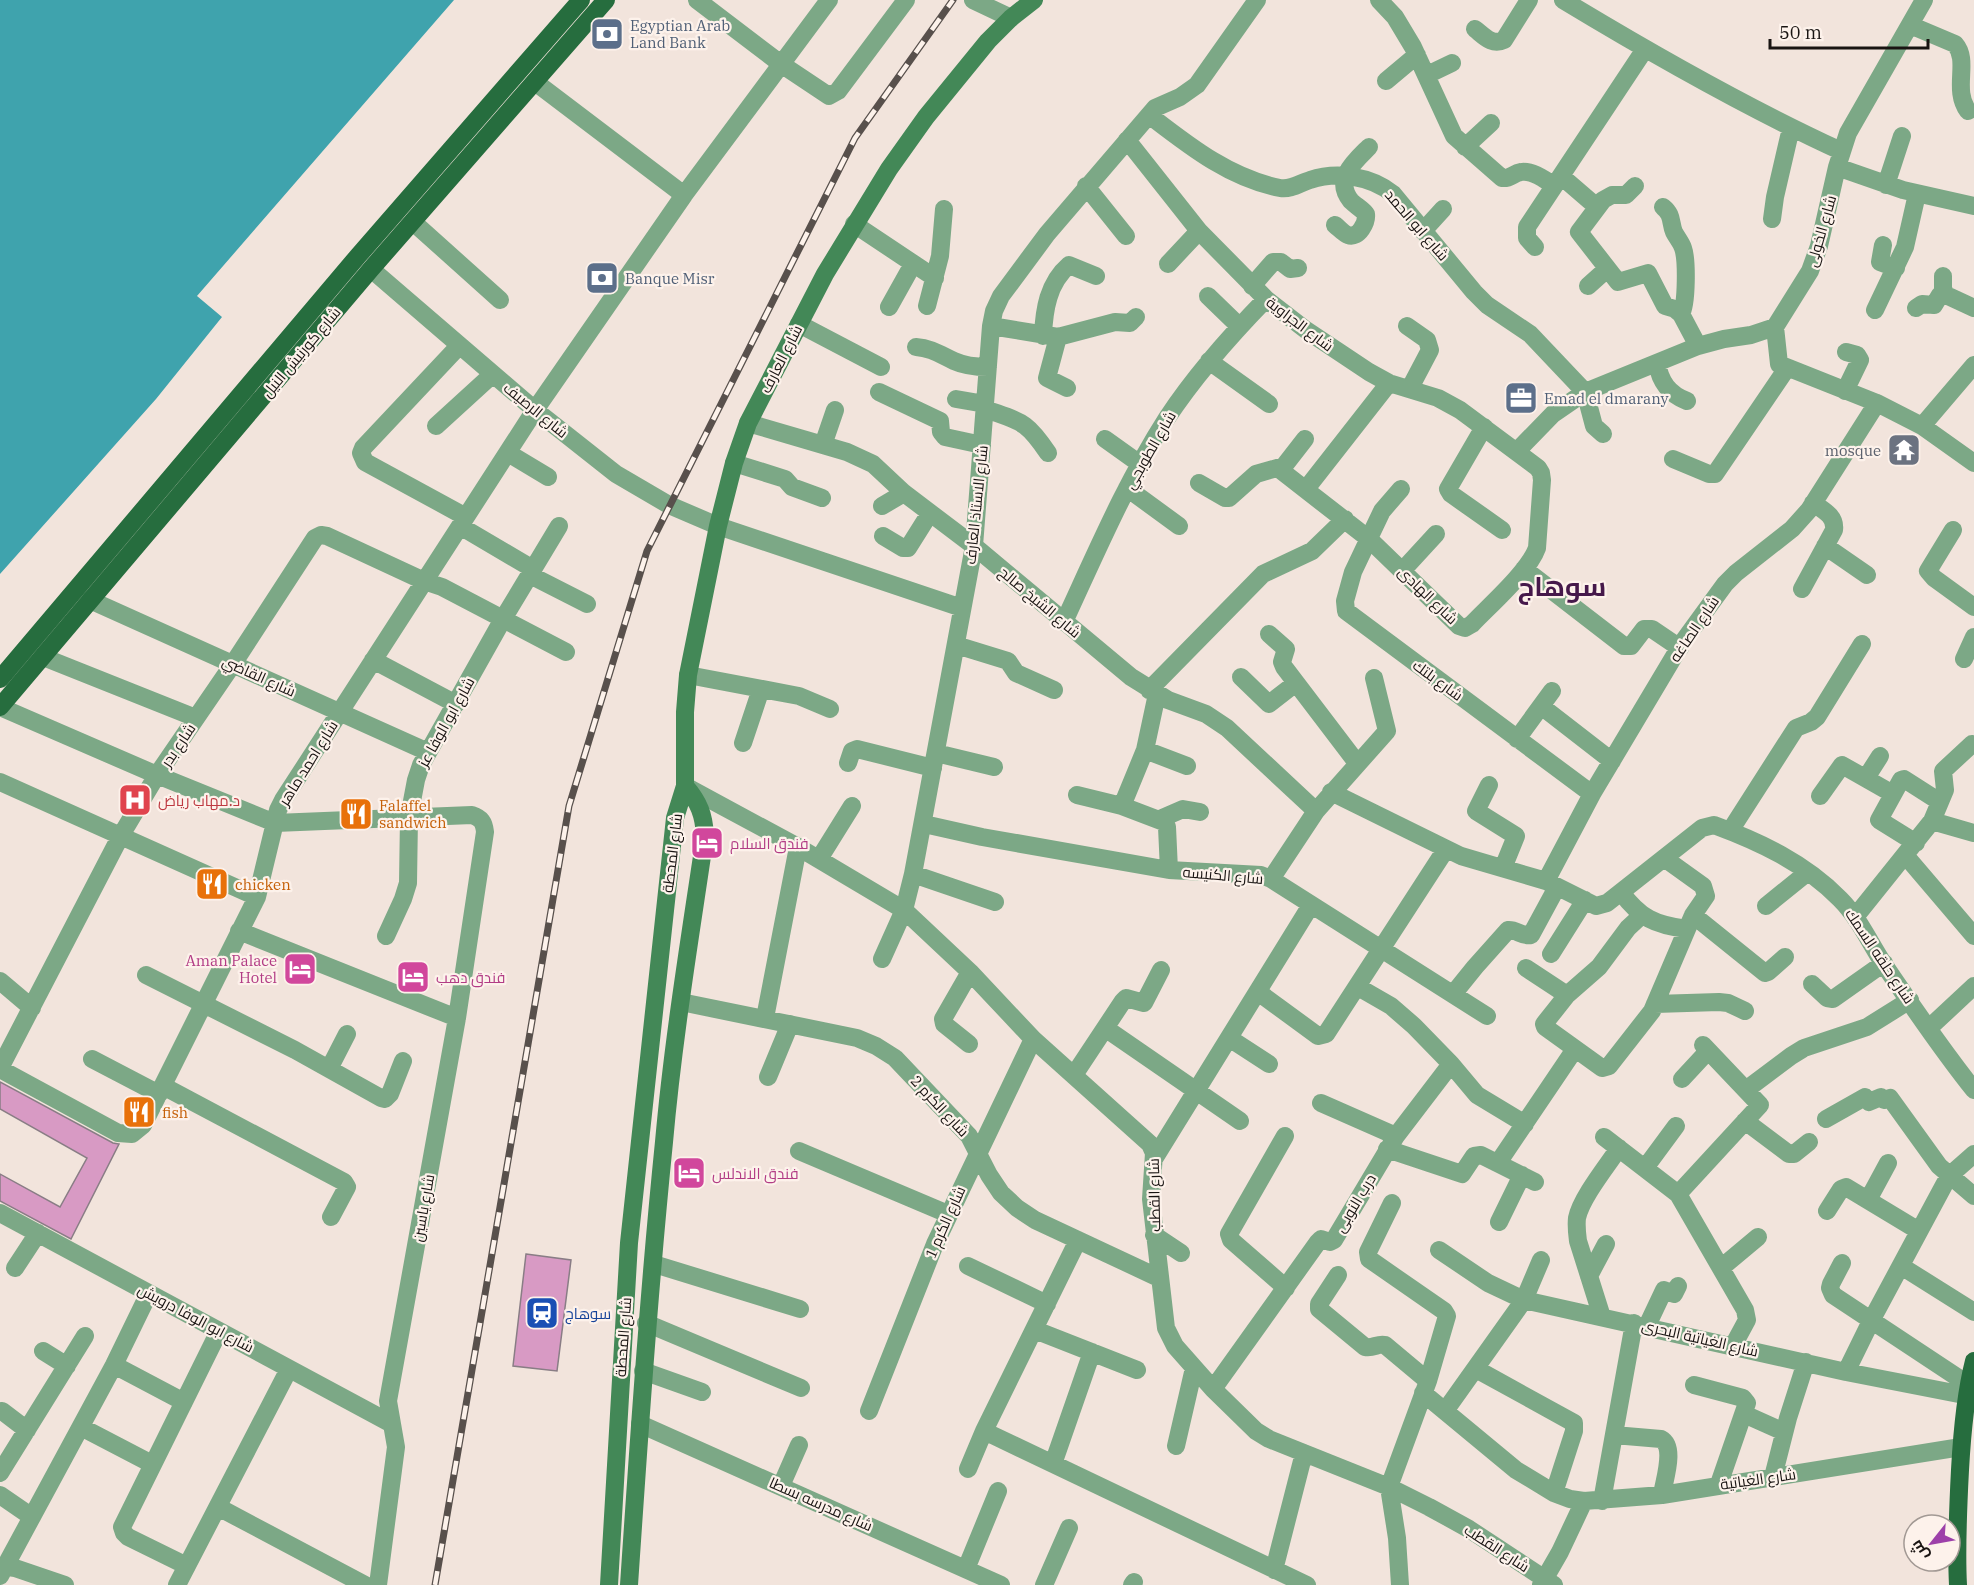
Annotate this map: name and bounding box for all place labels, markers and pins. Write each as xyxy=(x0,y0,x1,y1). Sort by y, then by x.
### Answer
bank icon: Egyptian Arab Land Bank xyxy=(589,16,625,52)
place label: Egyptian Arab Land Bank xyxy=(630,16,730,52)
bank icon: Banque Misr xyxy=(584,260,620,296)
place label: Banque Misr xyxy=(625,269,715,288)
office icon: Emad el dmarany xyxy=(1503,380,1539,416)
place label: Emad el dmarany xyxy=(1544,389,1669,408)
temple icon: mosque xyxy=(1886,432,1922,468)
place label: mosque xyxy=(1825,441,1881,460)
hospital icon: د.مهاب رياض xyxy=(117,782,153,818)
place label: د.مهاب رياض xyxy=(158,791,240,811)
restaurant icon: Falaffel sandwich xyxy=(338,796,374,832)
place label: Falaffel sandwich xyxy=(379,796,447,832)
hotel icon: فندق السلام xyxy=(689,825,725,861)
place label: فندق السلام xyxy=(730,834,808,854)
restaurant icon: chicken xyxy=(194,866,230,902)
place label: chicken xyxy=(235,875,291,894)
place label: Aman Palace Hotel xyxy=(185,951,277,987)
hotel icon: Aman Palace Hotel xyxy=(282,951,318,987)
hotel icon: فندق دهب xyxy=(395,959,431,995)
place label: فندق دهب xyxy=(436,968,505,988)
restaurant icon: fish xyxy=(121,1094,157,1130)
place label: fish xyxy=(162,1103,188,1122)
hotel icon: فندق الاندلس xyxy=(671,1155,707,1191)
place label: فندق الاندلس xyxy=(712,1164,799,1184)
station icon: سوهاج xyxy=(524,1295,560,1331)
place label: سوهاج xyxy=(565,1304,611,1325)

